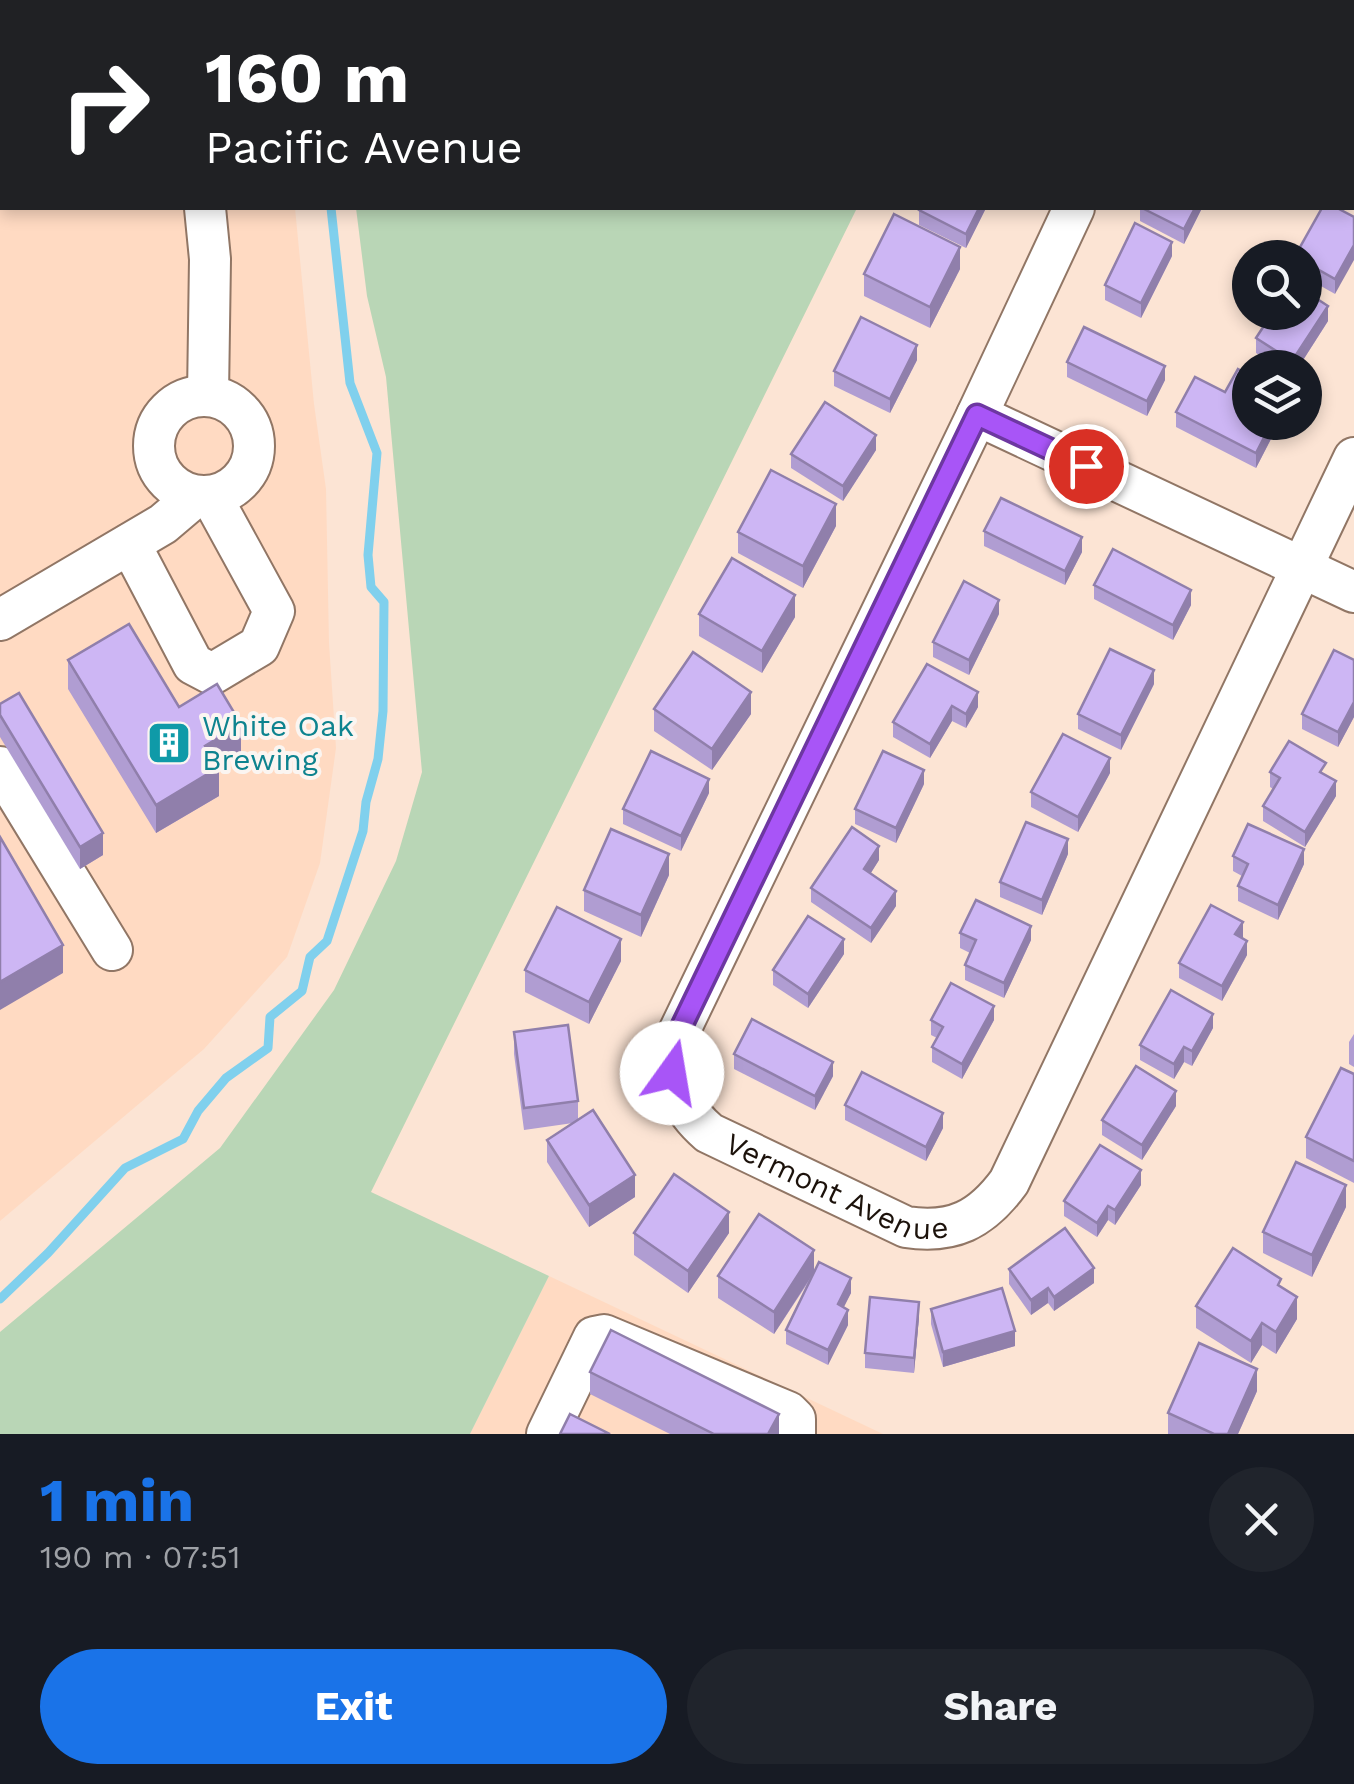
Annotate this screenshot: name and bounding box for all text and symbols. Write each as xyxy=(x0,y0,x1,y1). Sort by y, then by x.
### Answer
text: 160 m xyxy=(205,37,409,119)
icon: right xyxy=(40,40,170,170)
text: Pacific Avenue xyxy=(205,121,523,174)
map controls xyxy=(1232,240,1322,440)
button: search xyxy=(1232,240,1322,330)
button: layers xyxy=(1232,350,1322,440)
pin xyxy=(1044,424,1129,509)
icon: arrive xyxy=(1059,439,1114,494)
place label: White Oak Brewing xyxy=(202,708,354,777)
building icon: White Oak Brewing xyxy=(146,720,192,766)
position arrow xyxy=(620,1021,724,1125)
street label: Vermont Avenue xyxy=(720,1126,950,1246)
text: 1 min xyxy=(40,1465,194,1536)
button: close xyxy=(1209,1467,1314,1572)
text: 190 m · 07:51 xyxy=(40,1538,240,1576)
button: Exit xyxy=(40,1649,667,1764)
button: Share xyxy=(687,1649,1314,1764)

